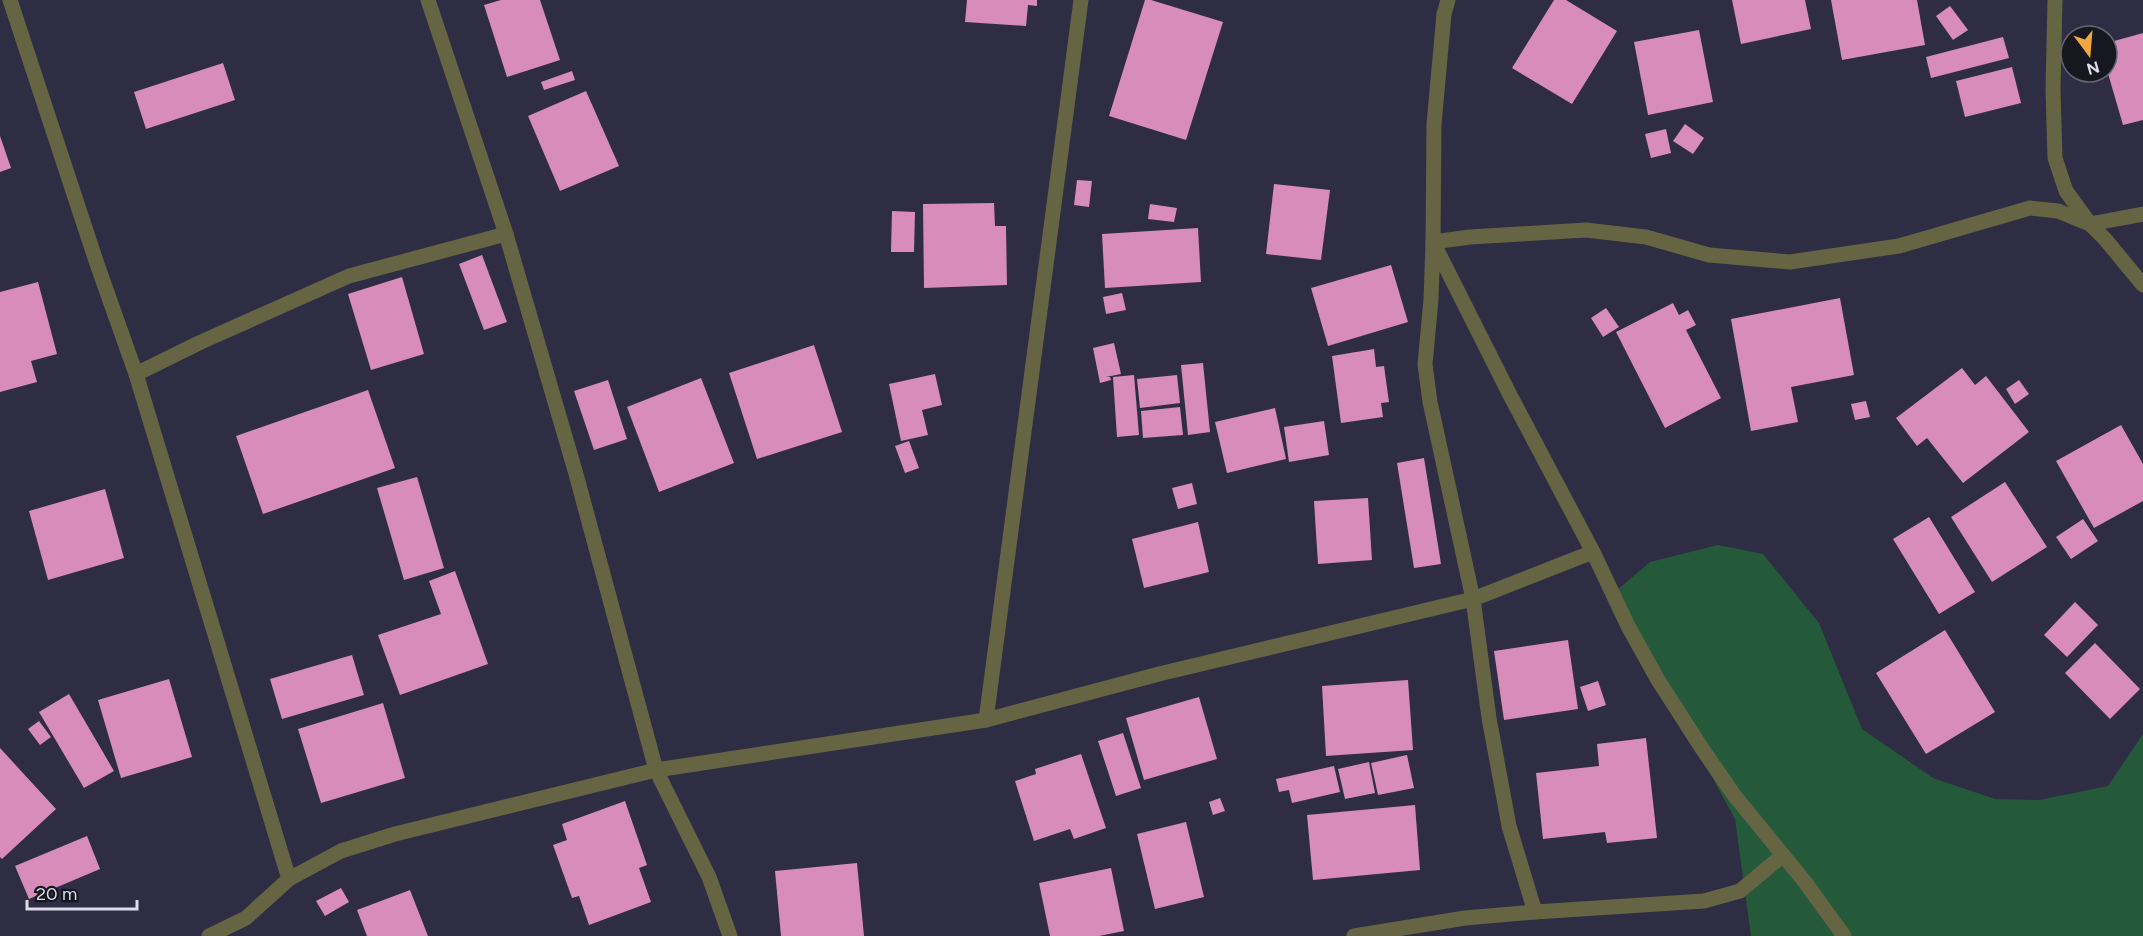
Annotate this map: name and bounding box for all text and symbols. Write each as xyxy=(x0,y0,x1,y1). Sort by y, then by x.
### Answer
north arrow xyxy=(2059,24,2119,84)
text: N xyxy=(2084,57,2102,79)
scale bar xyxy=(27,873,136,911)
text: 20 m xyxy=(36,883,77,905)

